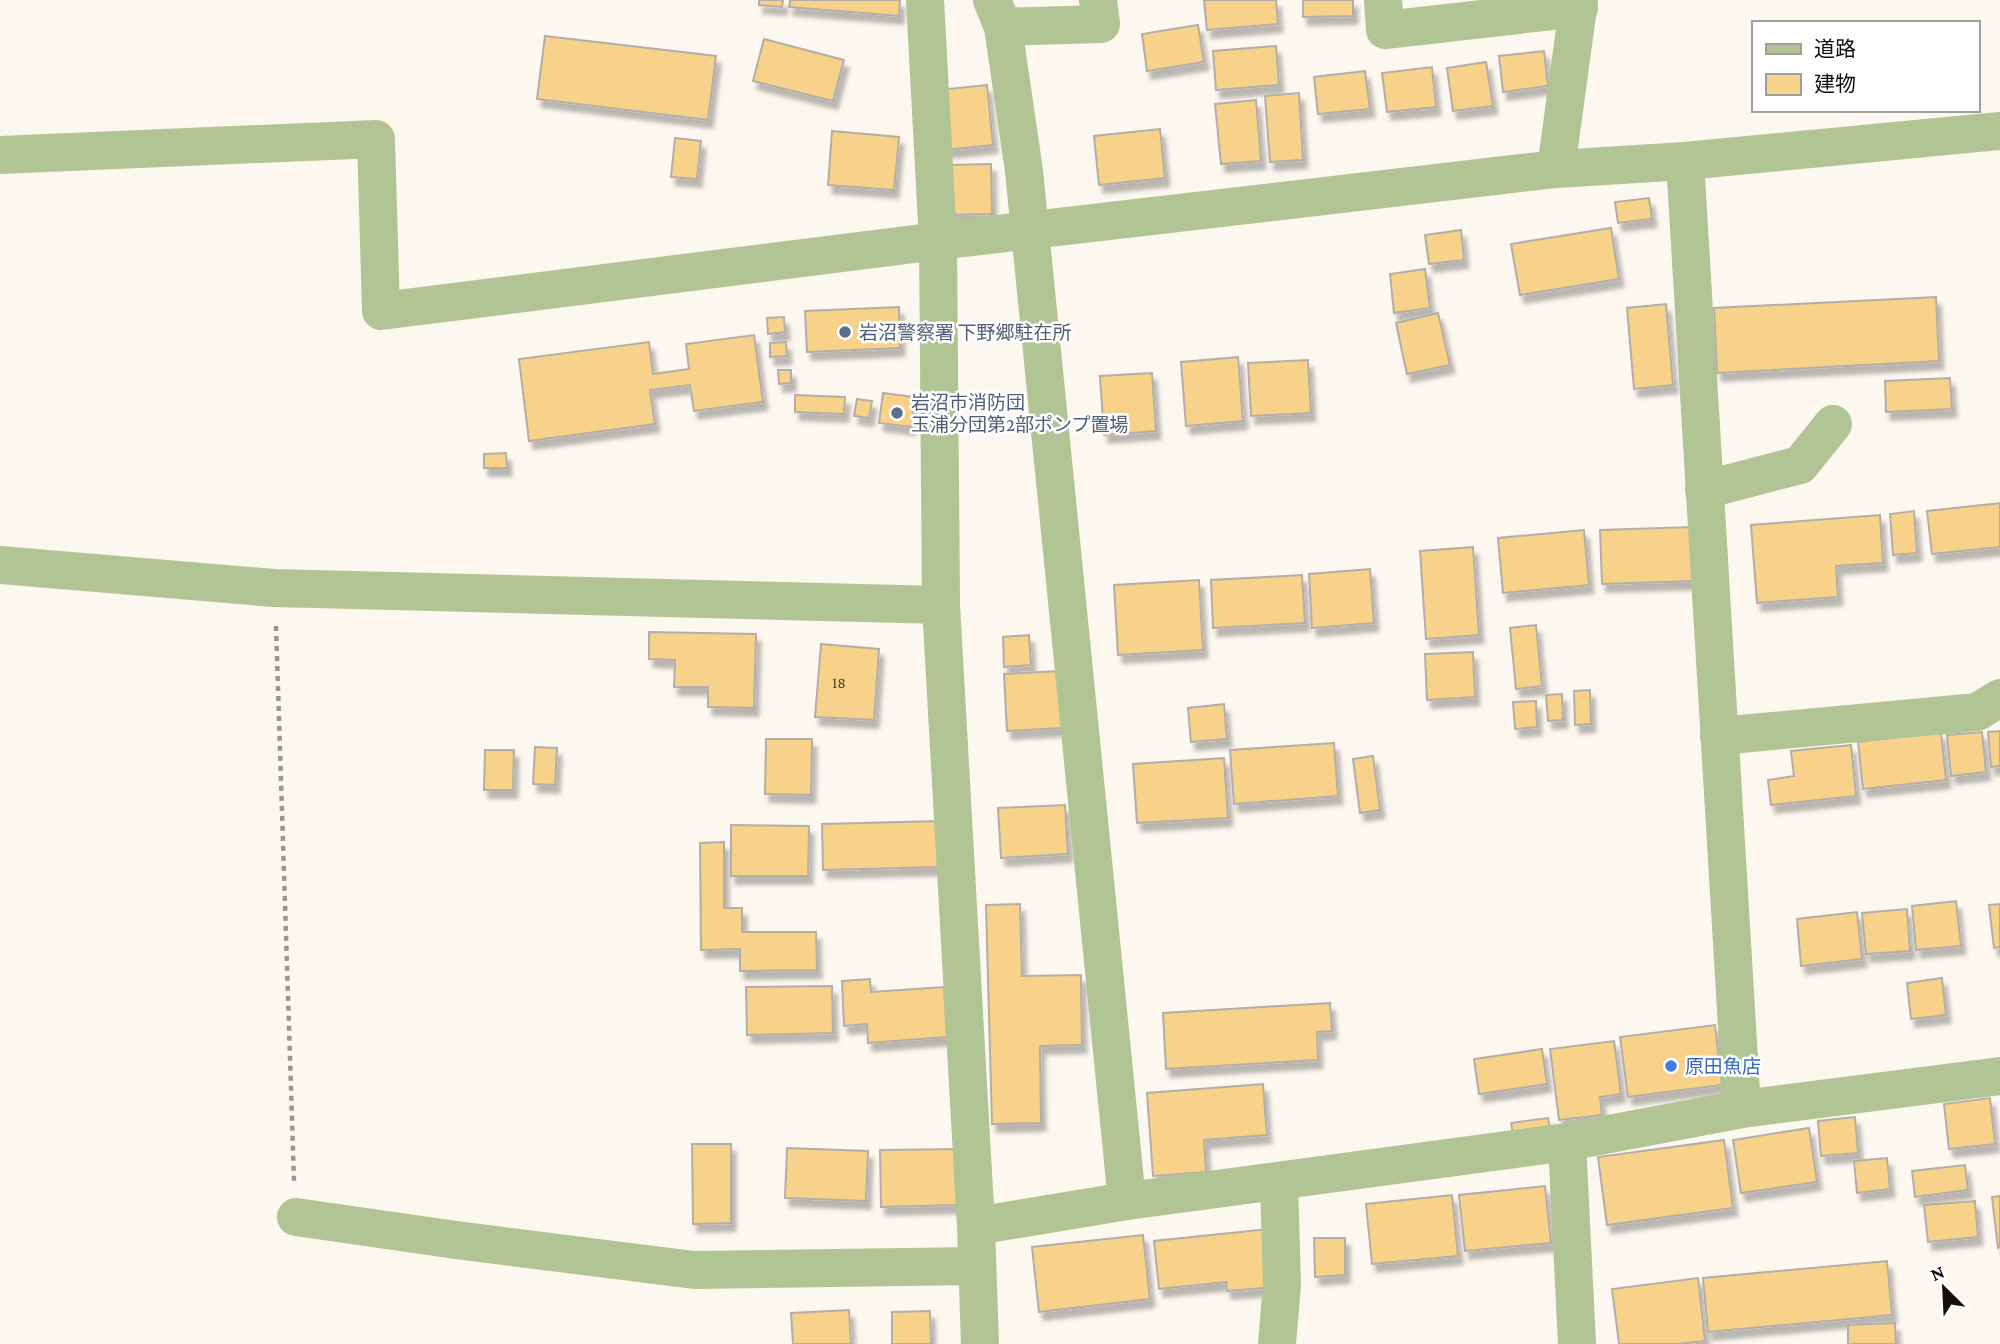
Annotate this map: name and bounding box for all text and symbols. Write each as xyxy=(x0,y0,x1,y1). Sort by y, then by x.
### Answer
legend xyxy=(1752,21,1979,112)
text: 道路 xyxy=(1814,37,1856,61)
text: 建物 xyxy=(1814,72,1856,96)
place label: 岩沼警察署 下野郷駐在所 xyxy=(859,322,1072,343)
marker: 岩沼警察署 下野郷駐在所 xyxy=(837,324,853,340)
place label: 岩沼市消防団 玉浦分団第2部ポンプ置場 xyxy=(911,392,1129,435)
marker: 岩沼市消防団 玉浦分団第2部ポンプ置場 xyxy=(889,405,905,421)
house number: 18 xyxy=(832,674,846,691)
place label: 原田魚店 xyxy=(1685,1056,1761,1077)
marker: 原田魚店 xyxy=(1663,1058,1679,1074)
north arrow xyxy=(1909,1253,1979,1323)
text: N xyxy=(1927,1261,1948,1285)

